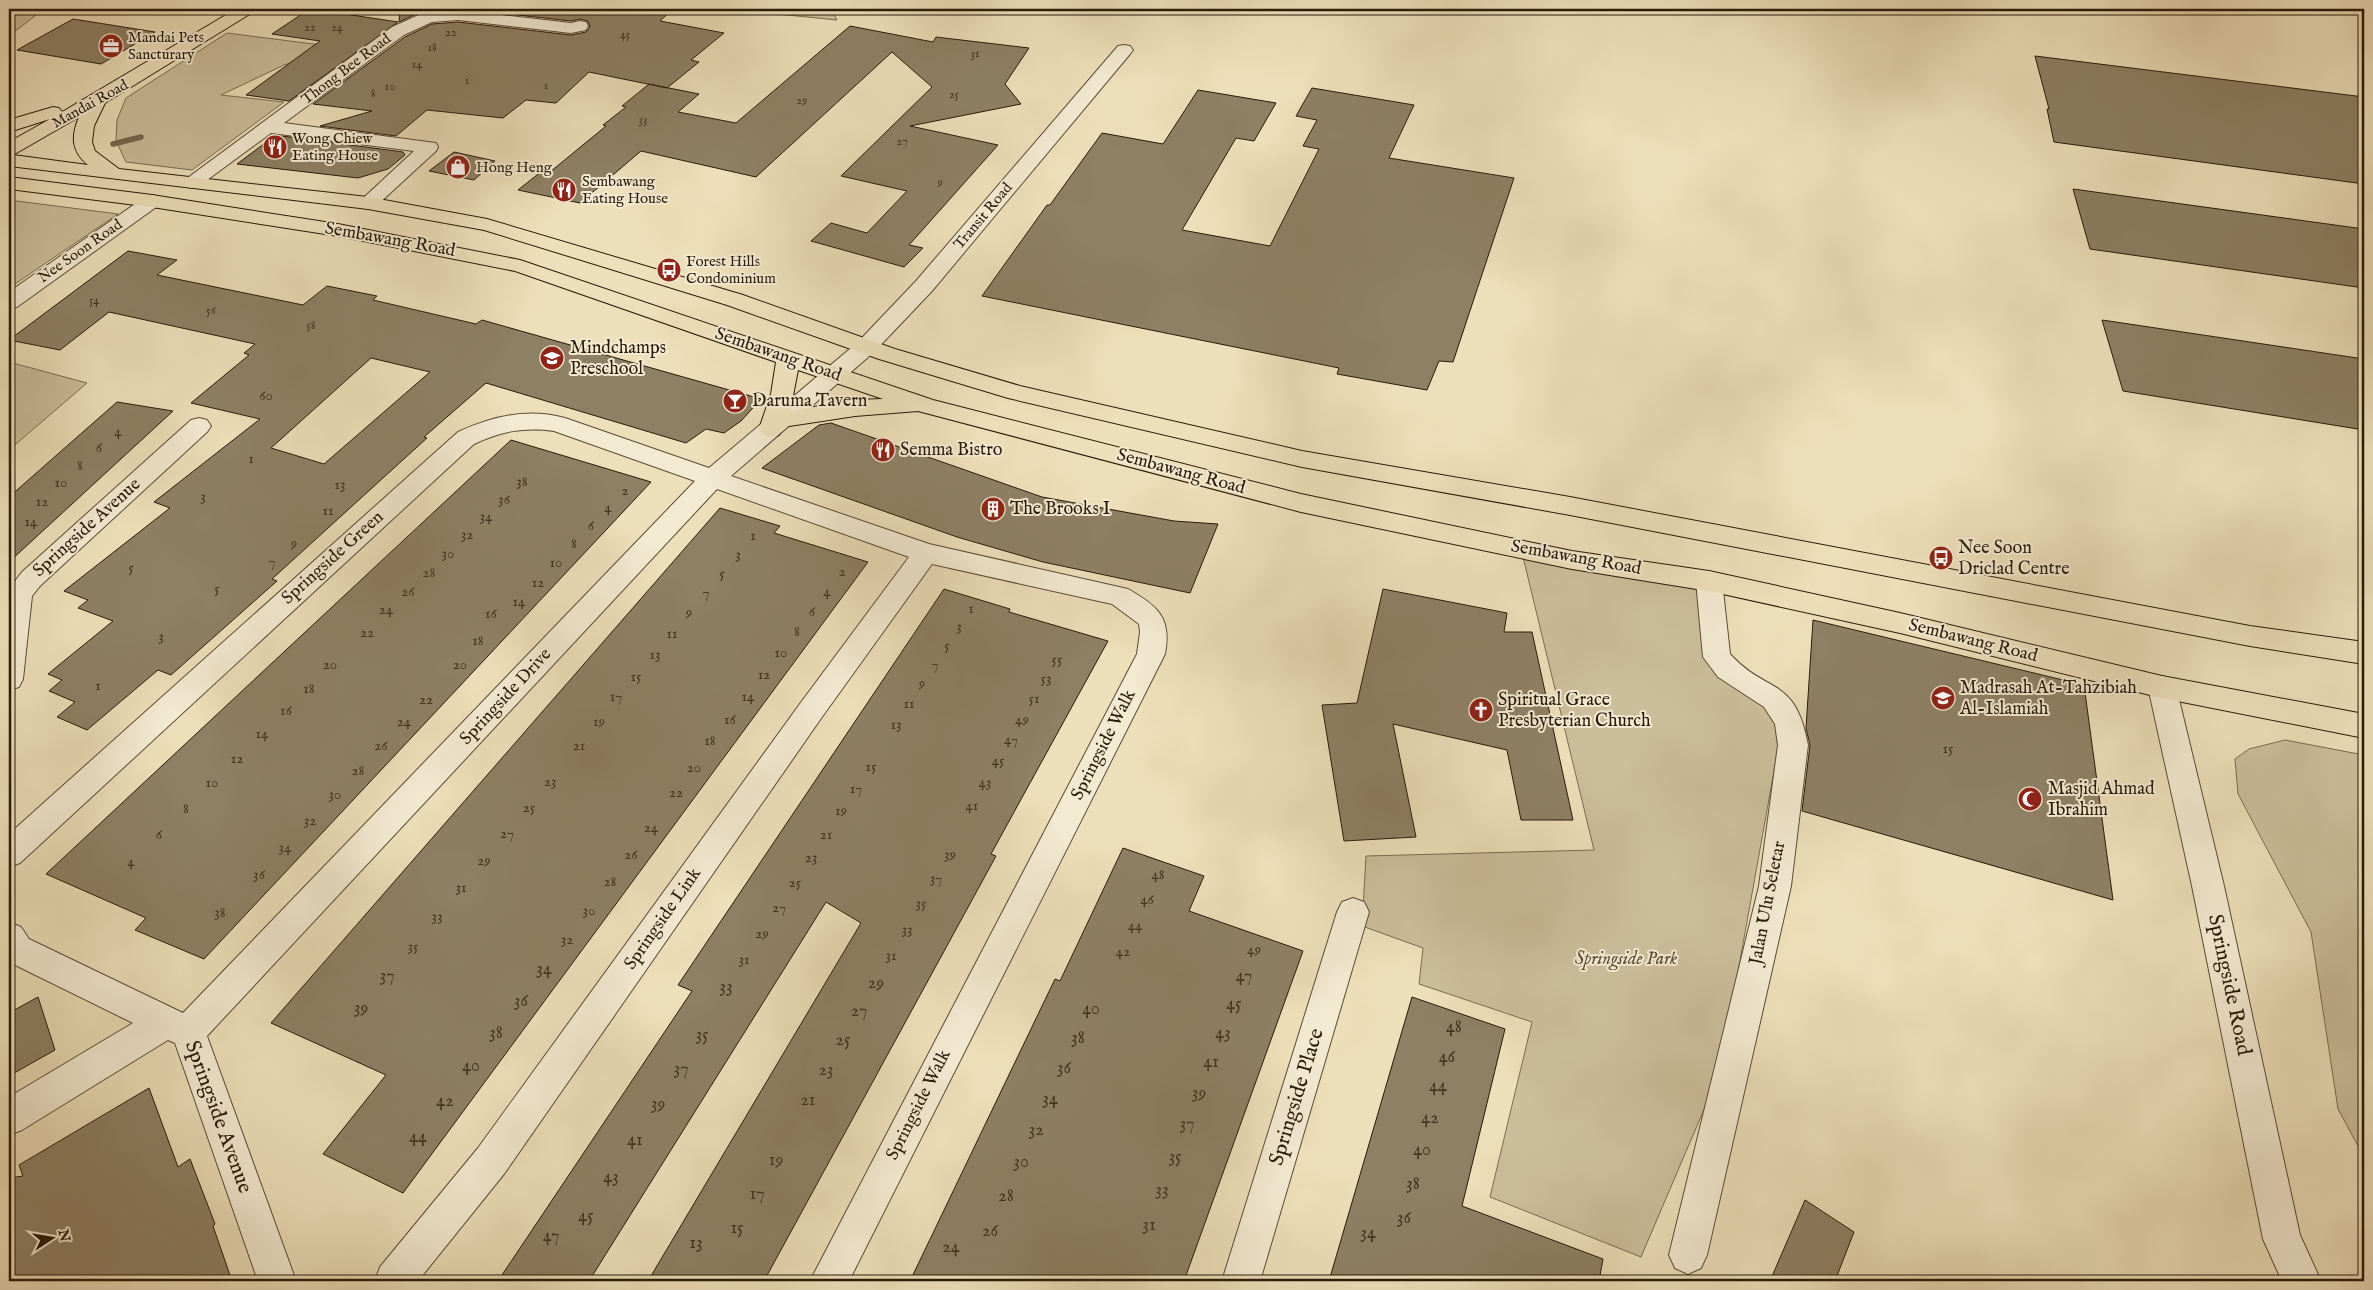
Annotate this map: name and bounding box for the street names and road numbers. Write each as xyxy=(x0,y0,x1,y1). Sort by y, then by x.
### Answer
street label: Thong Bee Road xyxy=(297,29,395,109)
street label: Mandai Road xyxy=(49,75,132,133)
street label: Transit Road xyxy=(950,178,1017,253)
street label: Nee Soon Road xyxy=(34,214,127,287)
street label: Sembawang Road xyxy=(323,217,457,263)
street label: Sembawang Road xyxy=(712,323,845,387)
street label: Sembawang Road xyxy=(1114,444,1248,500)
street label: Springside Avenue xyxy=(28,473,146,583)
street label: Springside Green xyxy=(277,506,389,610)
street label: Sembawang Road xyxy=(1509,535,1643,581)
street label: Sembawang Road xyxy=(1906,614,2040,668)
street label: Springside Drive xyxy=(455,644,557,750)
street label: Springside Walk xyxy=(1066,686,1142,804)
street label: Jalan Ulu Seletar xyxy=(1744,839,1791,969)
street label: Springside Link xyxy=(619,863,707,974)
street label: Springside Road xyxy=(2201,912,2257,1059)
street label: Springside Place xyxy=(1263,1025,1331,1169)
street label: Springside Avenue xyxy=(178,1037,258,1197)
street label: Springside Walk xyxy=(881,1046,957,1164)

